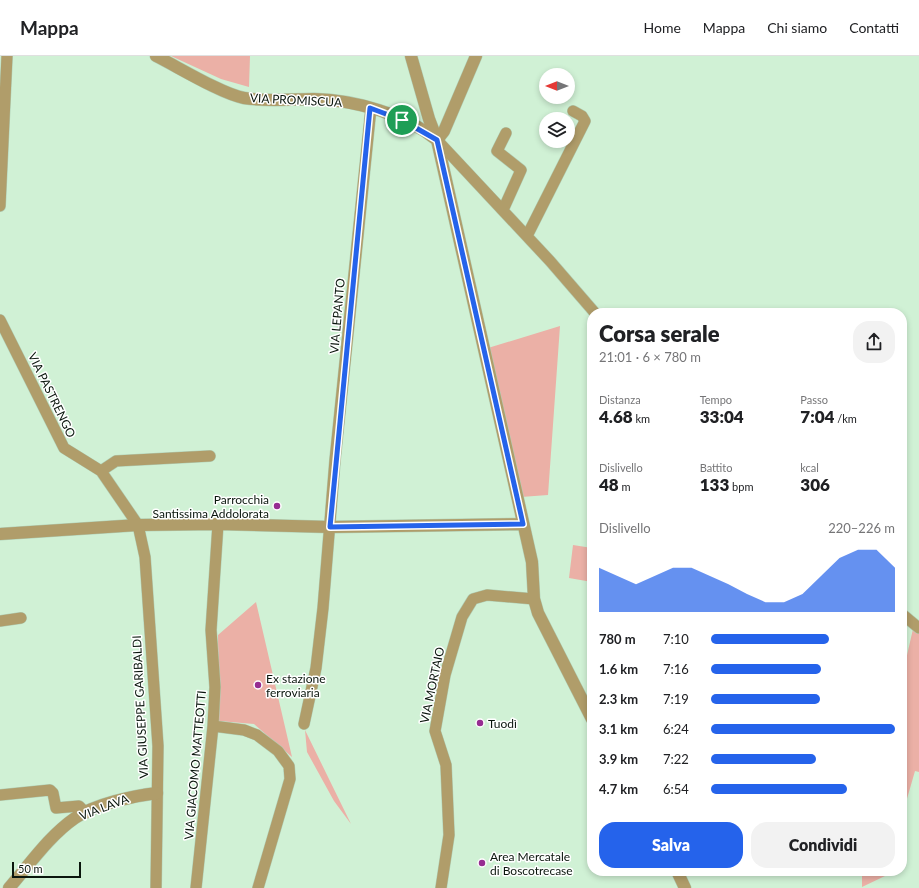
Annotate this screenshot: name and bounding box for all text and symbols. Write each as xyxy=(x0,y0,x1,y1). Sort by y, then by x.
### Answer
text: Mappa xyxy=(20,16,79,39)
text: Home xyxy=(644,19,681,36)
text: Mappa xyxy=(703,19,745,36)
text: Chi siamo xyxy=(767,19,827,36)
text: Contatti xyxy=(849,19,899,36)
north arrow xyxy=(539,68,575,104)
map controls xyxy=(539,68,575,148)
street label: VIA PROMISCUA xyxy=(250,90,343,110)
pin xyxy=(385,103,419,137)
icon: arrive xyxy=(391,109,413,131)
button: layers xyxy=(539,112,575,148)
street label: VIA LEPANTO xyxy=(326,277,348,354)
text: Corsa serale xyxy=(599,320,720,347)
button: share xyxy=(853,321,895,363)
text: 21:01 · 6 × 780 m xyxy=(599,349,701,365)
street label: VIA PASTRENGO xyxy=(25,350,79,440)
text: Distanza xyxy=(599,393,641,406)
text: Tempo xyxy=(700,393,732,406)
text: Passo xyxy=(800,393,828,406)
text: 4.68 xyxy=(599,406,633,427)
text: 33:04 xyxy=(700,406,744,427)
text: 7:04 xyxy=(800,406,834,427)
text: km xyxy=(633,412,650,425)
text: /km xyxy=(834,412,857,425)
text: Dislivello xyxy=(599,461,643,474)
text: Battito xyxy=(700,461,732,474)
text: kcal xyxy=(800,461,819,474)
text: 48 xyxy=(599,474,619,495)
text: 133 xyxy=(700,474,729,495)
text: 306 xyxy=(800,474,830,495)
text: m xyxy=(619,480,631,493)
text: bpm xyxy=(729,480,753,493)
place label: Parrocchia Santissima Addolorata xyxy=(153,492,269,521)
marker: Parrocchia Santissima Addolorata xyxy=(272,501,282,511)
text: Dislivello xyxy=(599,520,651,536)
text: 220–226 m xyxy=(828,520,895,536)
text: 780 m xyxy=(599,631,636,647)
text: 7:10 xyxy=(663,631,689,647)
street label: VIA GIUSEPPE GARIBALDI xyxy=(129,635,151,779)
street label: VIA MORTAIO xyxy=(417,645,447,725)
text: 1.6 km xyxy=(599,661,638,677)
text: 7:16 xyxy=(663,661,689,677)
place label: Ex stazione ferroviaria xyxy=(266,671,326,700)
marker: Ex stazione ferroviaria xyxy=(253,680,263,690)
street label: VIA GIACOMO MATTEOTTI xyxy=(181,690,209,840)
text: 2.3 km xyxy=(599,691,638,707)
text: 7:19 xyxy=(663,691,689,707)
place label: Tuodì xyxy=(488,716,517,731)
marker: Tuodì xyxy=(475,718,485,728)
text: 3.1 km xyxy=(599,721,638,737)
text: 6:24 xyxy=(663,721,689,737)
text: 3.9 km xyxy=(599,751,638,767)
text: 7:22 xyxy=(663,751,689,767)
text: 4.7 km xyxy=(599,781,638,797)
text: 6:54 xyxy=(663,781,689,797)
street label: VIA LAVA xyxy=(77,790,132,823)
button: Salva xyxy=(599,822,743,868)
button: Condividi xyxy=(751,822,895,868)
place label: Area Mercatale di Boscotrecase xyxy=(490,849,573,878)
marker: Area Mercatale di Boscotrecase xyxy=(477,858,487,868)
scale bar xyxy=(12,860,81,879)
text: 50 m xyxy=(18,862,43,875)

